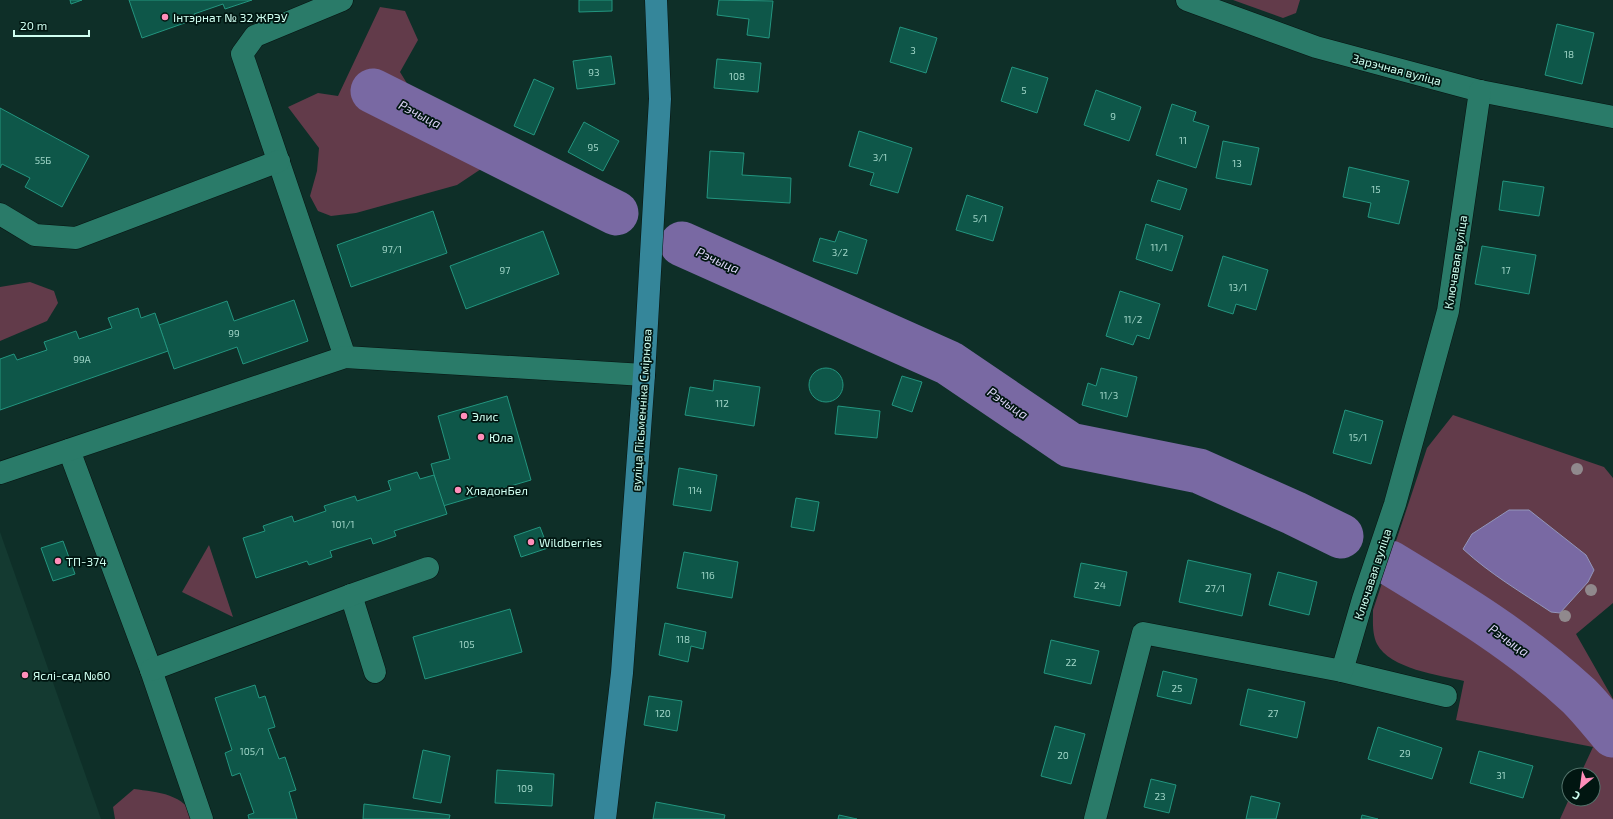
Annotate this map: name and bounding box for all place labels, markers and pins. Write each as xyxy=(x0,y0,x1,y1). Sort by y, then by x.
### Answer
place label: Інтэрнат № 32 ЖРЭУ xyxy=(173,10,288,24)
marker: Інтэрнат № 32 ЖРЭУ xyxy=(160,12,170,22)
place label: Элис xyxy=(472,409,499,423)
marker: Элис xyxy=(459,411,469,421)
place label: Юла xyxy=(489,430,513,444)
marker: Юла xyxy=(476,432,486,442)
place label: ХладонБел xyxy=(466,483,528,497)
marker: ХладонБел xyxy=(453,485,463,495)
place label: Wildberries xyxy=(539,535,602,549)
marker: Wildberries xyxy=(526,537,536,547)
place label: ТП-374 xyxy=(66,554,107,568)
marker: ТП-374 xyxy=(53,556,63,566)
place label: Яслі-сад №60 xyxy=(33,668,111,682)
marker: Яслі-сад №60 xyxy=(20,670,30,680)

